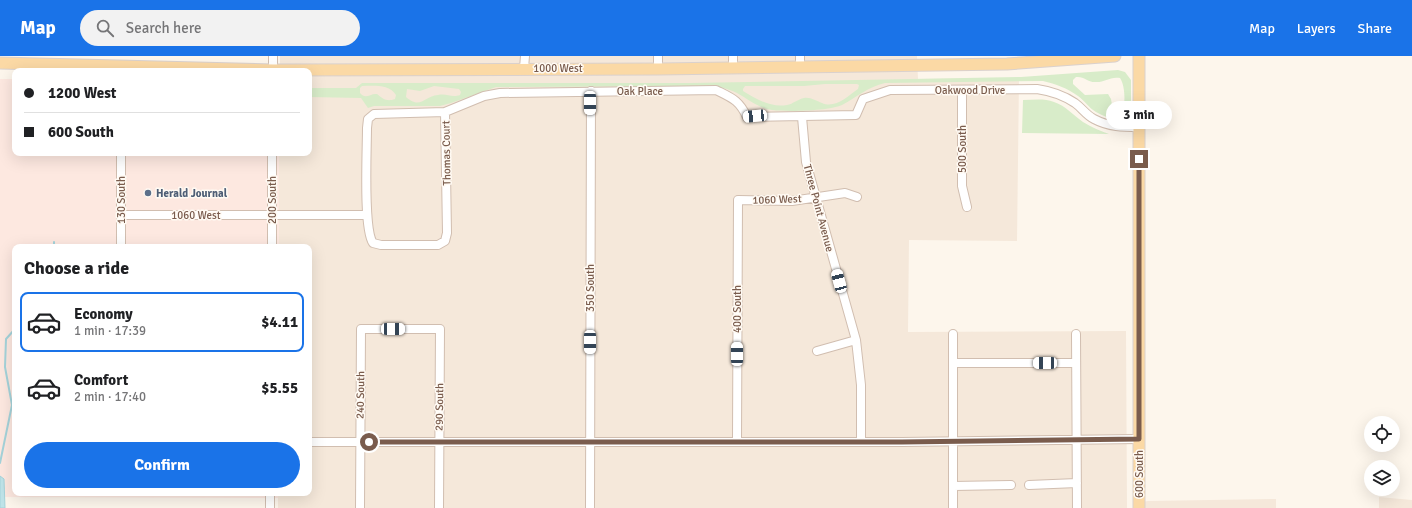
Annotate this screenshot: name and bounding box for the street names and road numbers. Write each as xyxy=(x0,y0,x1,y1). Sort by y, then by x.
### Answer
street label: 1000 West xyxy=(533,62,583,75)
street label: Oakwood Drive xyxy=(935,84,1005,97)
street label: Oak Place xyxy=(617,85,663,98)
street label: Thomas Court xyxy=(439,120,454,186)
street label: 500 South xyxy=(956,125,969,173)
street label: Three Point Avenue xyxy=(801,163,836,253)
street label: 130 South xyxy=(115,176,128,224)
street label: 200 South xyxy=(266,176,279,224)
street label: 1060 West xyxy=(752,192,802,207)
street label: 1060 West xyxy=(171,209,221,222)
street label: 350 South xyxy=(584,264,597,312)
street label: 400 South xyxy=(731,285,744,333)
street label: 240 South xyxy=(354,371,367,419)
street label: 290 South xyxy=(433,383,446,431)
street label: 600 South xyxy=(1133,450,1146,498)

